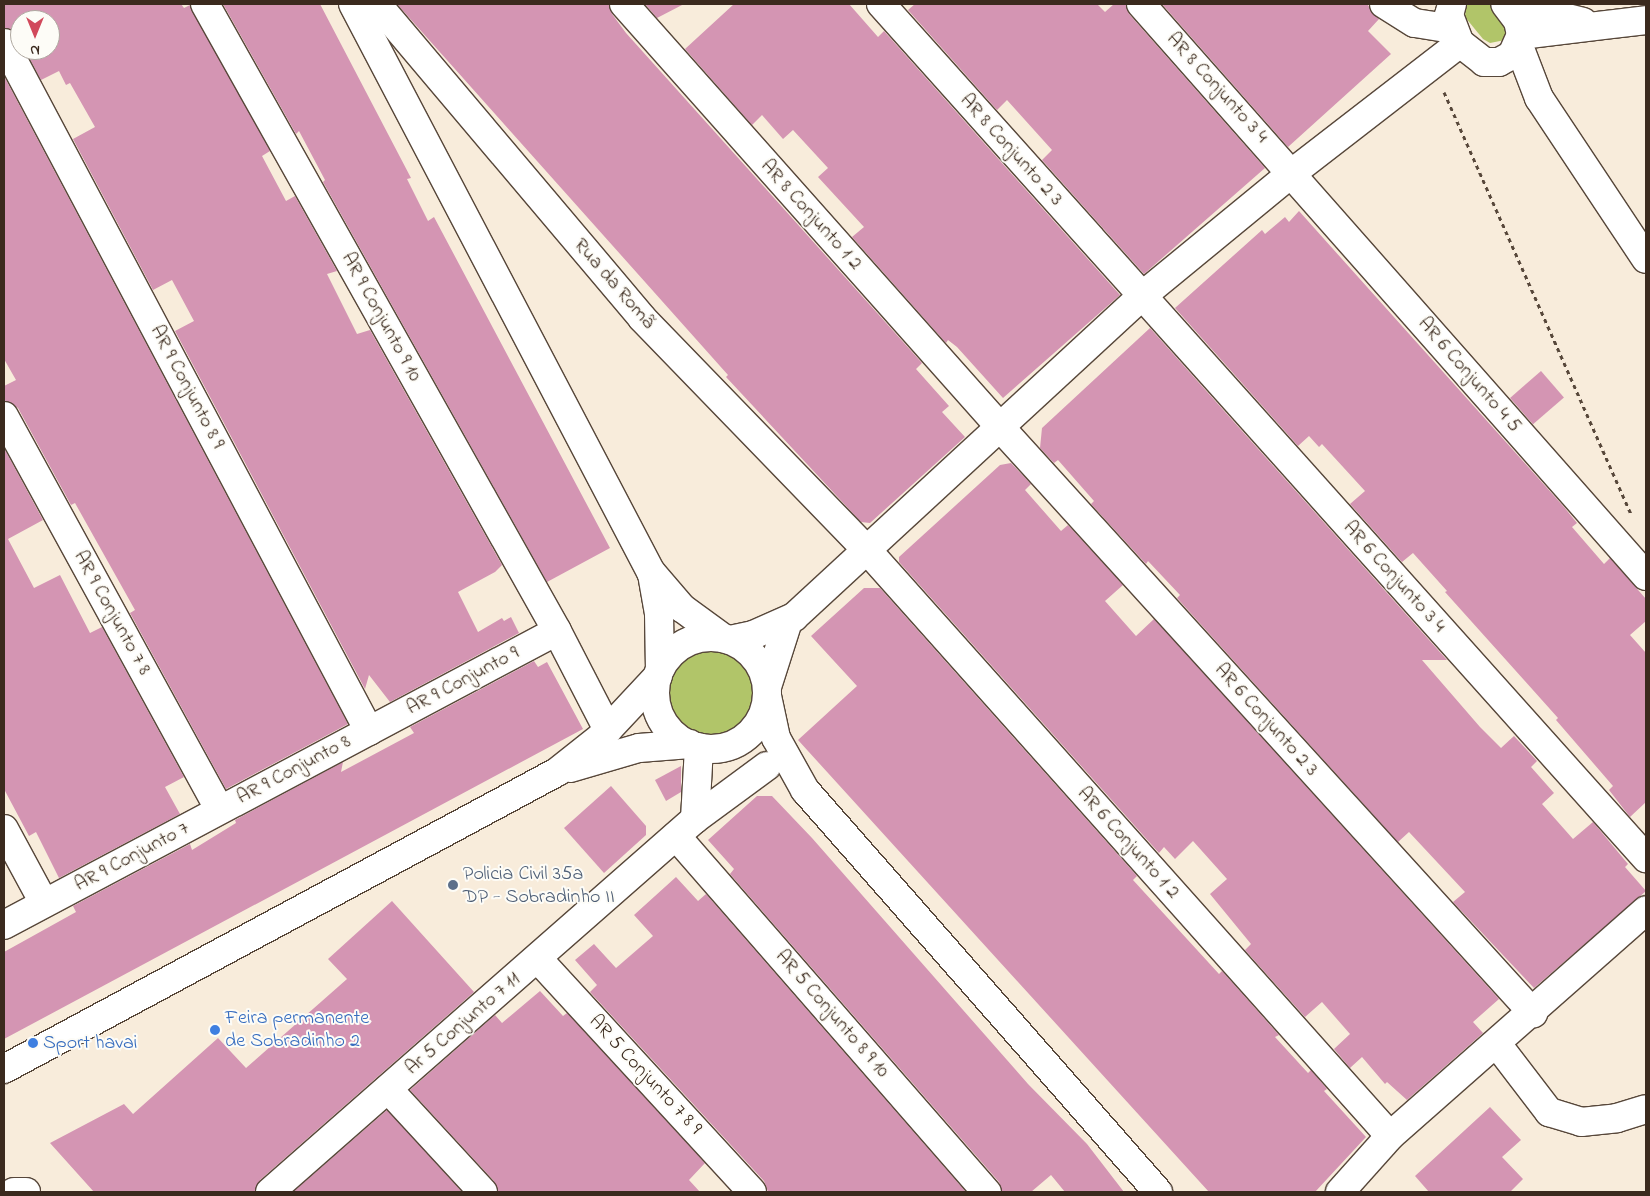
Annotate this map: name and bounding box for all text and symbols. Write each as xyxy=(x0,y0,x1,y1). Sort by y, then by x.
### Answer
north arrow xyxy=(10,10,60,60)
street label: AR 8 Conjunto 3 4 xyxy=(1161,28,1273,148)
text: N xyxy=(30,39,40,60)
street label: AR 8 Conjunto 2 3 xyxy=(954,89,1068,211)
street label: AR 8 Conjunto 1 2 xyxy=(755,155,867,275)
street label: Rua da Romã xyxy=(568,234,660,334)
street label: AR 9 Conjunto 9 10 xyxy=(336,248,426,386)
street label: AR 6 Conjunto 4 5 xyxy=(1412,312,1526,438)
street label: AR 9 Conjunto 8 9 xyxy=(144,321,230,453)
street label: AR 6 Conjunto 3 4 xyxy=(1337,516,1451,638)
street label: AR 9 Conjunto 7 8 xyxy=(68,547,156,679)
street label: AR 9 Conjunto 9 xyxy=(403,641,523,721)
street label: AR 6 Conjunto 2 3 xyxy=(1209,658,1323,782)
street label: AR 9 Conjunto 8 xyxy=(233,730,355,810)
street label: AR 6 Conjunto 1 2 xyxy=(1072,782,1184,904)
street label: AR 9 Conjunto 7 xyxy=(71,817,193,897)
place label: Policia Civil 35a DP - Sobradinho II xyxy=(463,862,615,909)
marker: Policia Civil 35a DP - Sobradinho II xyxy=(447,879,459,891)
street label: AR 5 Conjunto 8 9 10 xyxy=(770,945,894,1083)
street label: Ar 5 Conjunto 7 11 xyxy=(401,968,525,1080)
place label: Feira permanente de Sobradinho 2 xyxy=(225,1006,369,1053)
street label: AR 5 Conjunto 7 8 9 xyxy=(583,1010,707,1140)
marker: Feira permanente de Sobradinho 2 xyxy=(209,1024,221,1036)
place label: Sport havai xyxy=(43,1031,137,1055)
marker: Sport havai xyxy=(27,1037,39,1049)

